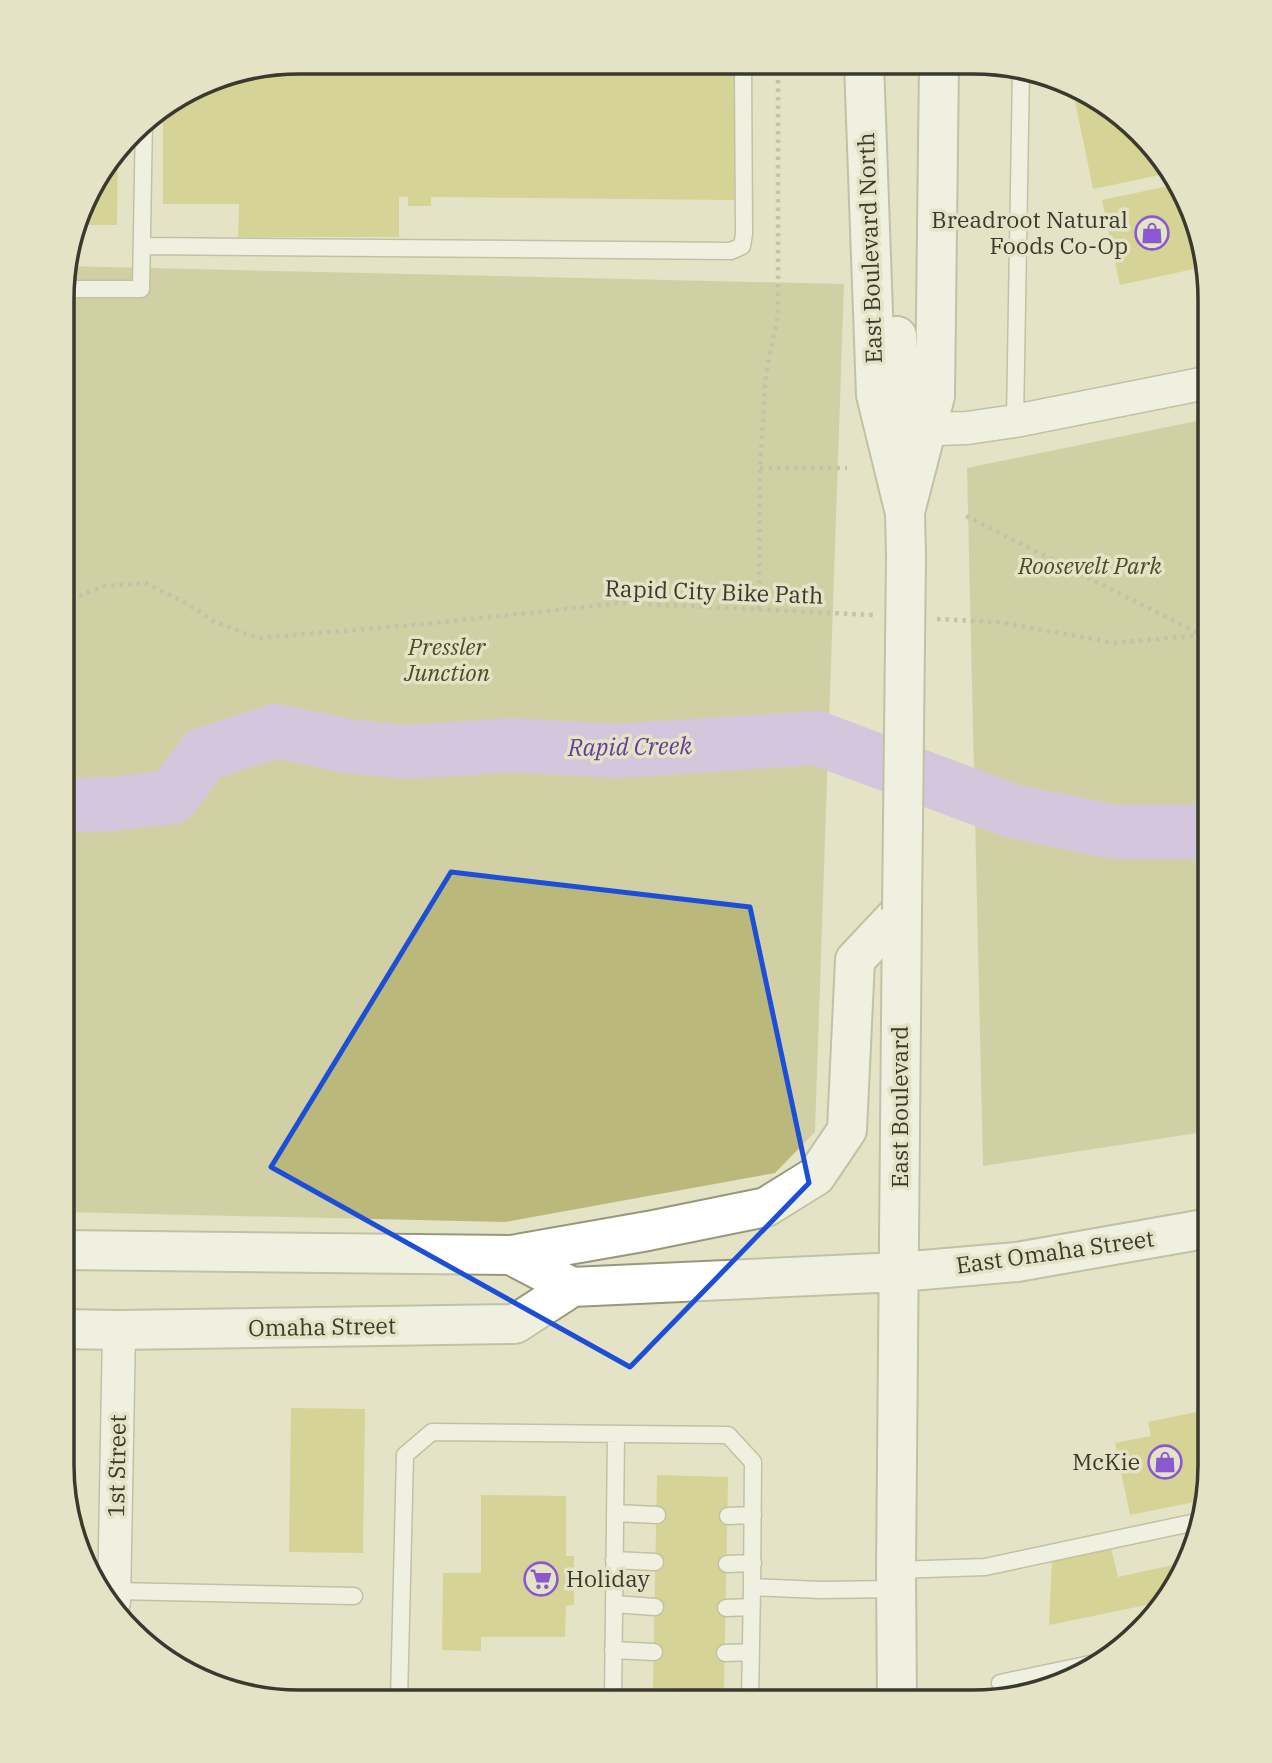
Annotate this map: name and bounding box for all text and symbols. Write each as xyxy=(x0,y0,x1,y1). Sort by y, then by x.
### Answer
street label: East Boulevard North xyxy=(850,132,888,364)
place label: Breadroot Natural Foods Co-Op xyxy=(931,204,1128,260)
shop icon: Breadroot Natural Foods Co-Op xyxy=(1133,214,1171,252)
park label: Roosevelt Park xyxy=(1017,550,1163,580)
street label: Rapid City Bike Path xyxy=(604,572,824,610)
park label: Pressler Junction xyxy=(403,631,490,687)
water label: Rapid Creek xyxy=(567,729,693,763)
street label: East Boulevard xyxy=(884,1026,914,1188)
street label: East Omaha Street xyxy=(954,1222,1156,1280)
street label: Omaha Street xyxy=(248,1310,396,1342)
street label: 1st Street xyxy=(100,1414,132,1518)
shop icon: McKie xyxy=(1146,1443,1184,1481)
place label: McKie xyxy=(1072,1446,1140,1476)
supermarket icon: Holiday xyxy=(522,1560,560,1598)
place label: Holiday xyxy=(566,1563,651,1593)

